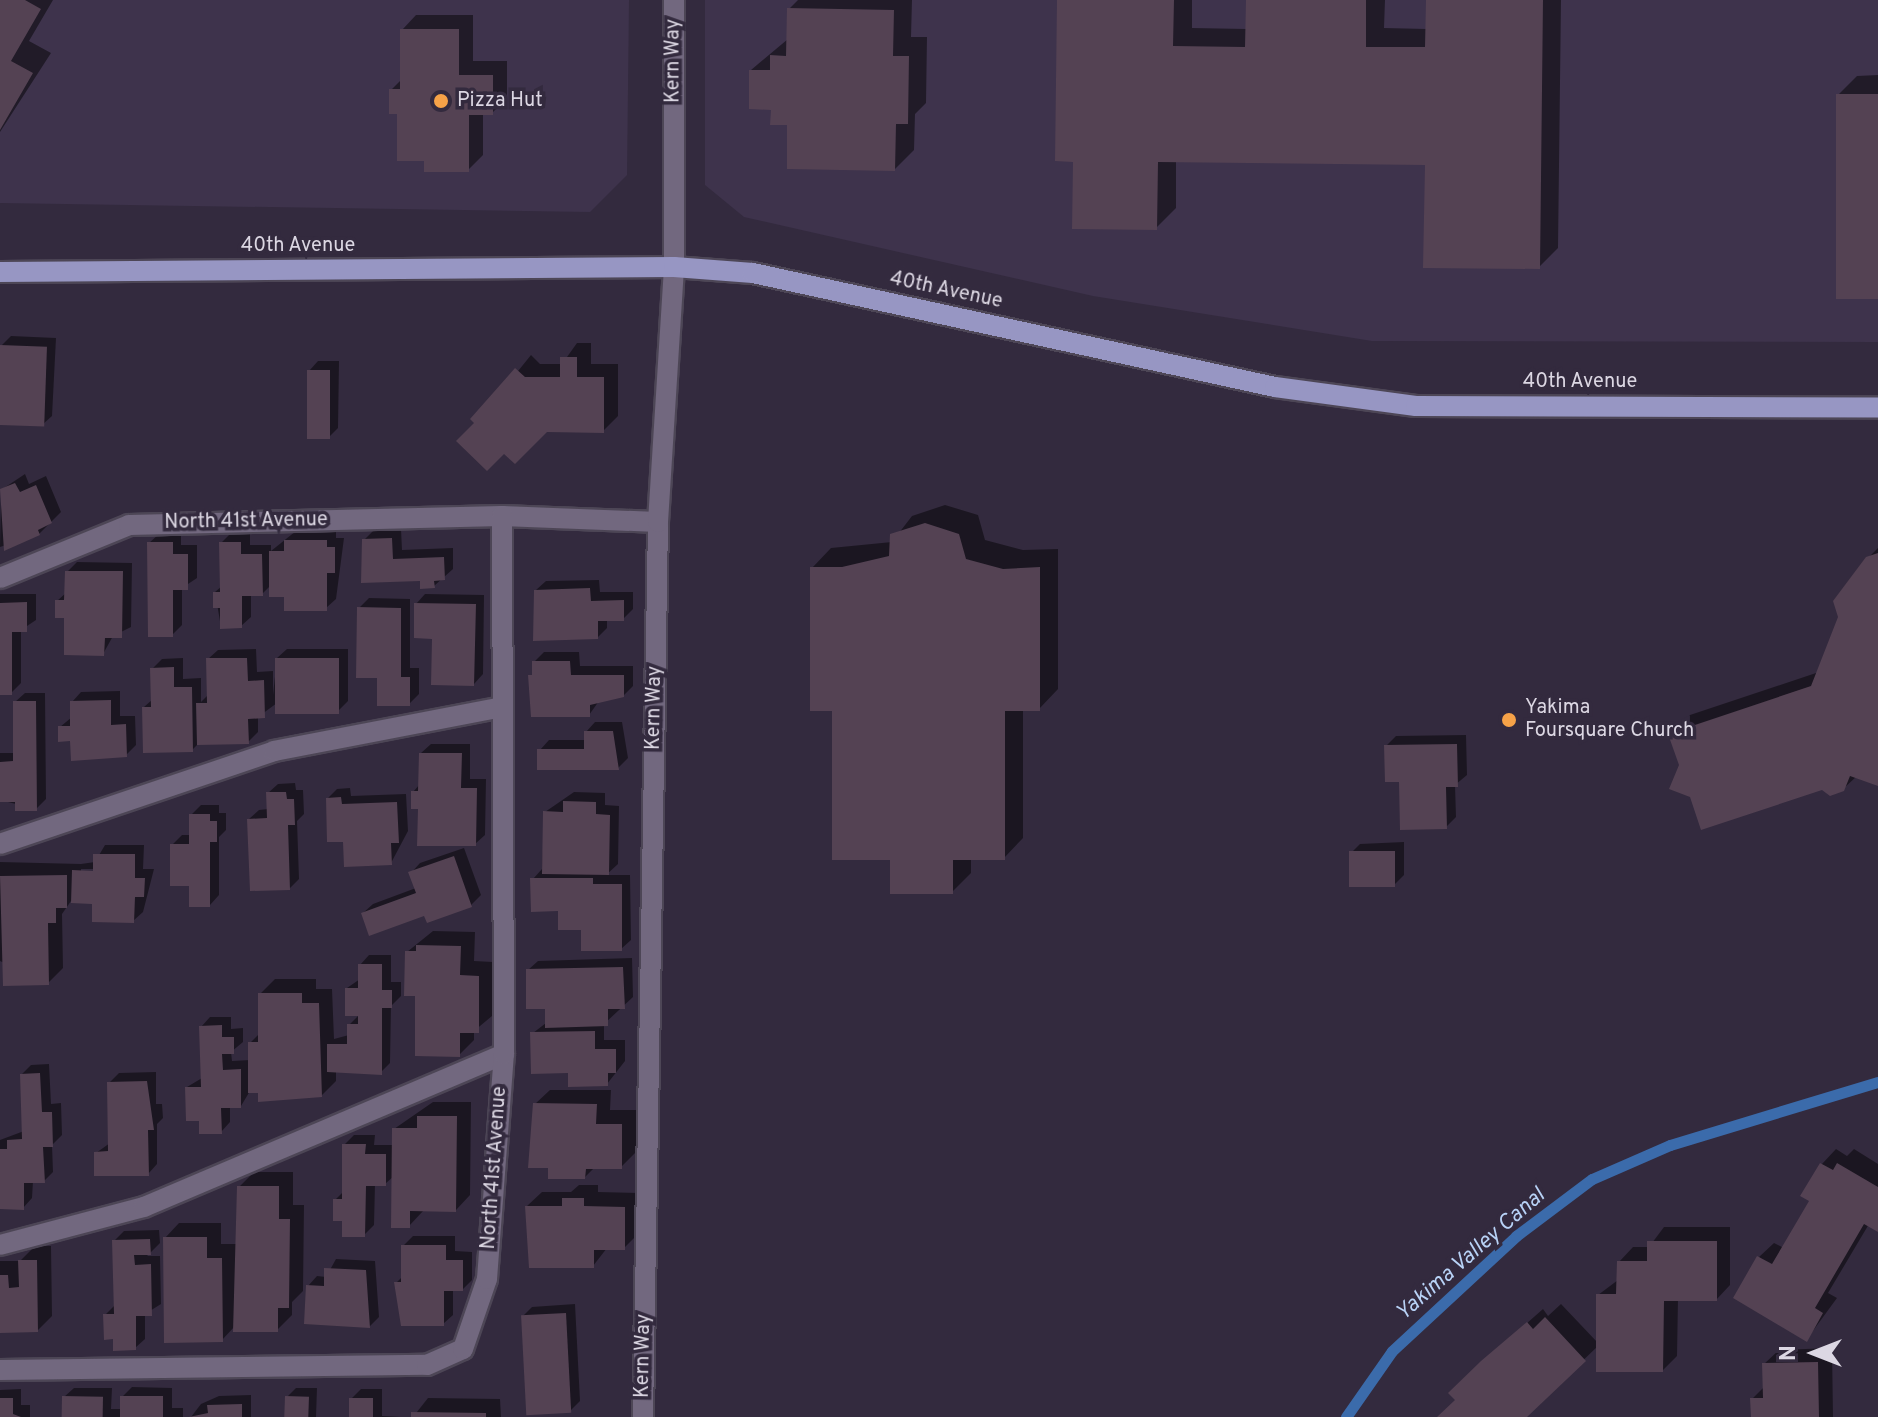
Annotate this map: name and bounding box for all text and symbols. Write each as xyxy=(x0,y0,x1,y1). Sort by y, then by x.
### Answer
street label: Kern Way xyxy=(662,19,686,103)
place label: Pizza Hut xyxy=(457,89,543,113)
marker: Pizza Hut xyxy=(432,92,450,110)
street label: 40th Avenue xyxy=(240,234,356,258)
street label: 40th Avenue xyxy=(887,267,1005,315)
street label: 40th Avenue xyxy=(1522,370,1638,394)
street label: North 41st Avenue xyxy=(164,509,328,535)
street label: Kern Way xyxy=(642,665,668,751)
place label: Yakima Foursquare Church xyxy=(1525,696,1694,743)
marker: Yakima Foursquare Church xyxy=(1500,711,1518,729)
street label: North 41st Avenue xyxy=(477,1085,513,1251)
water label: Yakima Valley Canal xyxy=(1391,1183,1551,1327)
street label: Kern Way xyxy=(631,1313,657,1399)
north arrow xyxy=(1774,1313,1854,1393)
text: N xyxy=(1776,1345,1803,1361)

